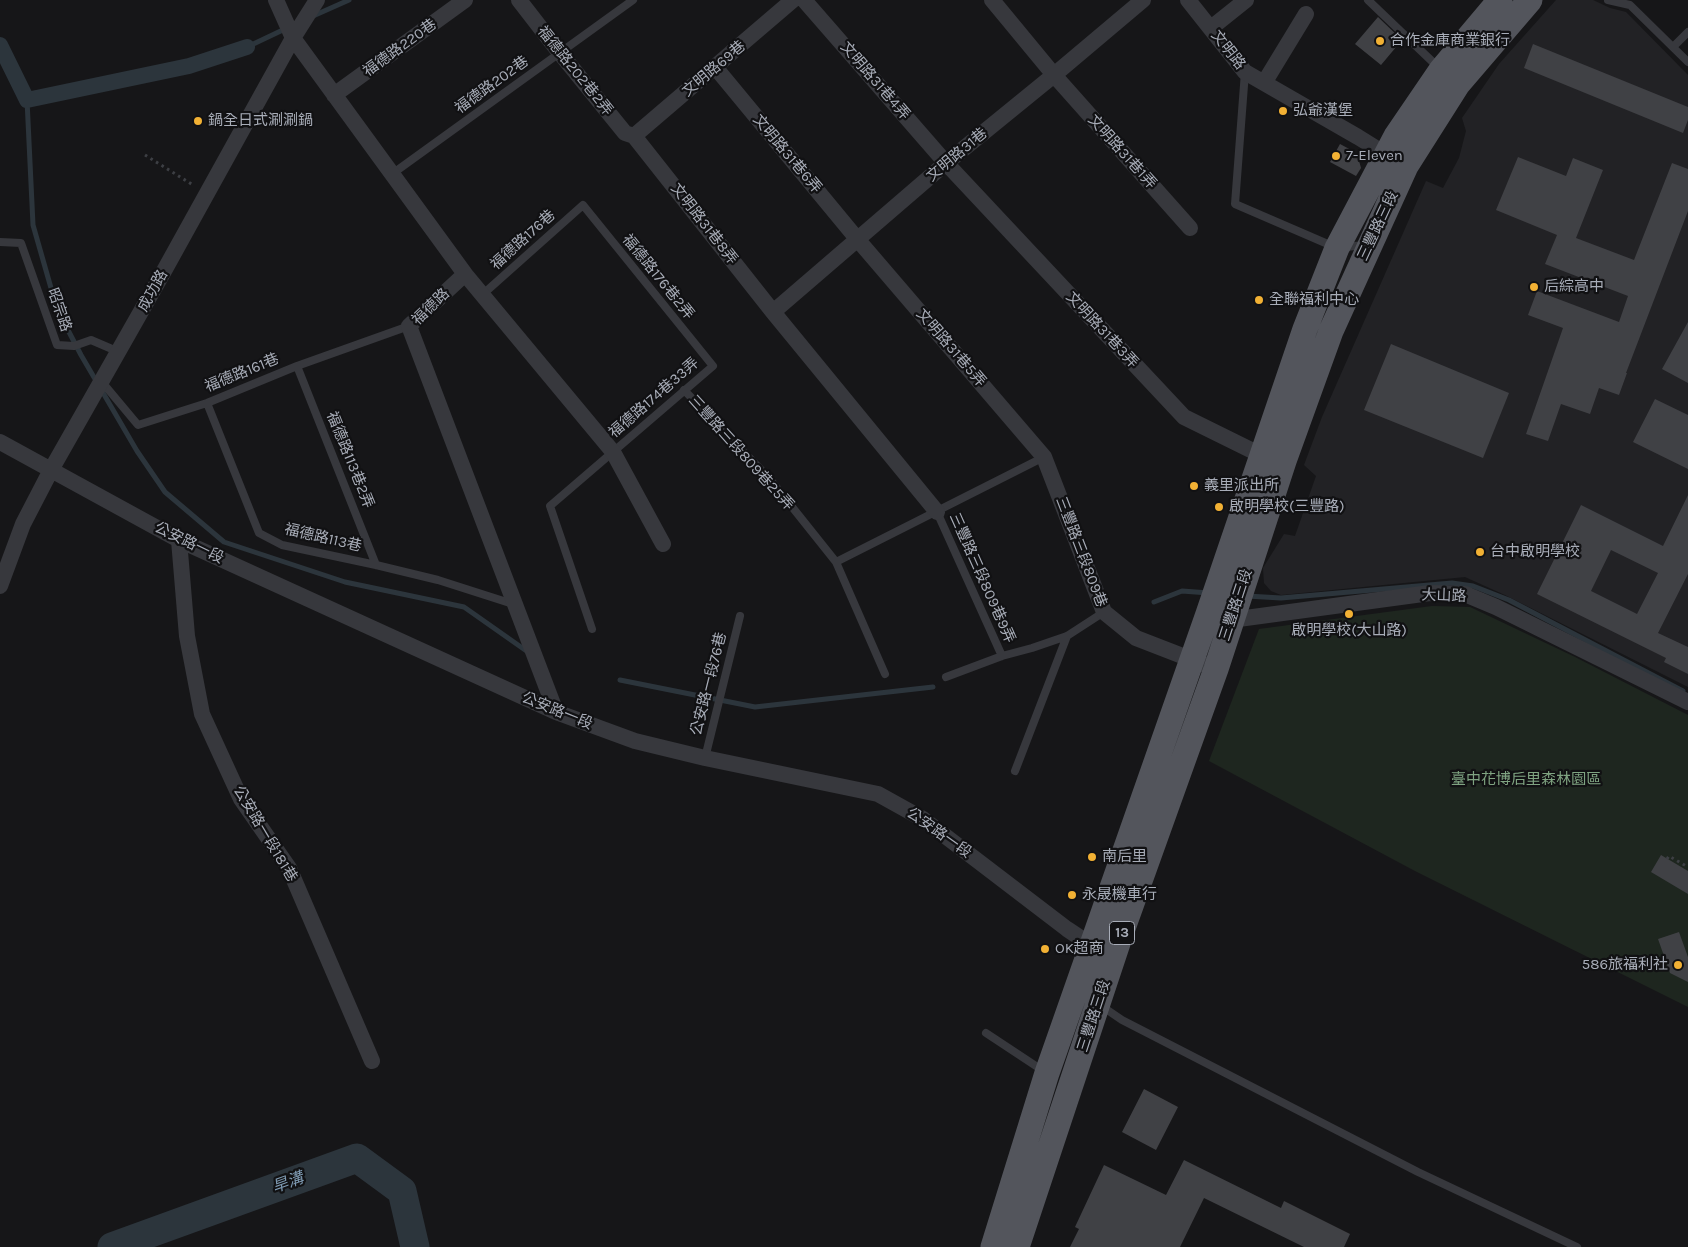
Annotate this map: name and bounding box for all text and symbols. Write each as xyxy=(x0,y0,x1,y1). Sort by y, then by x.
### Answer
street label: 福德路220巷 xyxy=(360,15,440,81)
street label: 福德路202巷2弄 xyxy=(533,23,617,119)
street label: 文明路 xyxy=(1207,27,1249,73)
place label: 合作金庫商業銀行 xyxy=(1390,32,1510,50)
marker: 合作金庫商業銀行 xyxy=(1374,35,1386,47)
street label: 文明路69巷 xyxy=(679,37,749,101)
street label: 文明路31巷4弄 xyxy=(836,38,914,124)
street label: 福德路202巷 xyxy=(452,52,532,118)
place label: 弘爺漢堡 xyxy=(1293,102,1353,120)
marker: 弘爺漢堡 xyxy=(1277,105,1289,117)
street label: 文明路31巷6弄 xyxy=(749,111,825,197)
street label: 文明路31巷1弄 xyxy=(1084,111,1160,193)
place label: 鍋全日式涮涮鍋 xyxy=(208,112,313,130)
marker: 鍋全日式涮涮鍋 xyxy=(192,115,204,127)
street label: 文明路31巷 xyxy=(923,124,991,186)
place label: 7-Eleven xyxy=(1346,147,1403,165)
marker: 7-Eleven xyxy=(1330,150,1342,162)
street label: 文明路31巷8弄 xyxy=(667,180,741,268)
street label: 三豐路三段 xyxy=(1354,188,1402,264)
street label: 福德路176巷 xyxy=(487,206,559,274)
street label: 福德路176巷2弄 xyxy=(618,231,698,323)
street label: 成功路 xyxy=(134,267,172,315)
place label: 后綜高中 xyxy=(1544,278,1604,296)
marker: 后綜高中 xyxy=(1528,281,1540,293)
street label: 福德路 xyxy=(409,285,453,329)
street label: 昭宗路 xyxy=(43,286,75,334)
street label: 文明路31巷3弄 xyxy=(1062,288,1142,372)
place label: 全聯福利中心 xyxy=(1269,291,1359,309)
marker: 全聯福利中心 xyxy=(1253,294,1265,306)
street label: 文明路31巷5弄 xyxy=(912,305,990,391)
street label: 福德路161巷 xyxy=(202,350,282,396)
street label: 福德路174巷33弄 xyxy=(605,354,703,442)
street label: 三豐路三段809巷25弄 xyxy=(684,392,798,514)
street label: 福德路113巷2弄 xyxy=(322,409,378,511)
place label: 義里派出所 xyxy=(1204,477,1279,495)
marker: 義里派出所 xyxy=(1188,480,1200,492)
street label: 三豐路三段809巷 xyxy=(1052,494,1110,610)
place label: 啟明學校(三豐路) xyxy=(1229,498,1345,516)
marker: 啟明學校(三豐路) xyxy=(1213,501,1225,513)
street label: 三豐路三段809巷9弄 xyxy=(945,510,1019,646)
street label: 公安路一段 xyxy=(151,518,227,568)
street label: 福德路113巷 xyxy=(283,520,363,556)
place label: 台中啟明學校 xyxy=(1490,543,1580,561)
marker: 台中啟明學校 xyxy=(1474,546,1486,558)
street label: 三豐路三段 xyxy=(1216,567,1256,643)
street label: 大山路 xyxy=(1421,586,1467,606)
marker: 啟明學校(大山路) xyxy=(1343,608,1355,620)
place label: 啟明學校(大山路) xyxy=(1291,622,1407,640)
street label: 公安路一段76巷 xyxy=(687,631,731,737)
street label: 公安路一段 xyxy=(519,689,595,733)
park label: 臺中花博后里森林園區 xyxy=(1451,771,1601,789)
street label: 公安路一段181巷 xyxy=(229,783,301,885)
street label: 公安路一段 xyxy=(903,804,975,862)
place label: 南后里 xyxy=(1102,848,1147,866)
marker: 南后里 xyxy=(1086,851,1098,863)
place label: 永晟機車行 xyxy=(1082,886,1157,904)
marker: 永晟機車行 xyxy=(1066,889,1078,901)
road number: 13 xyxy=(1110,921,1134,944)
place label: OK超商 xyxy=(1055,940,1104,958)
marker: OK超商 xyxy=(1039,943,1051,955)
place label: 586旅福利社 xyxy=(1582,956,1668,974)
marker: 586旅福利社 xyxy=(1672,959,1684,971)
street label: 三豐路三段 xyxy=(1074,978,1114,1054)
water label: 旱溝 xyxy=(270,1169,306,1197)

